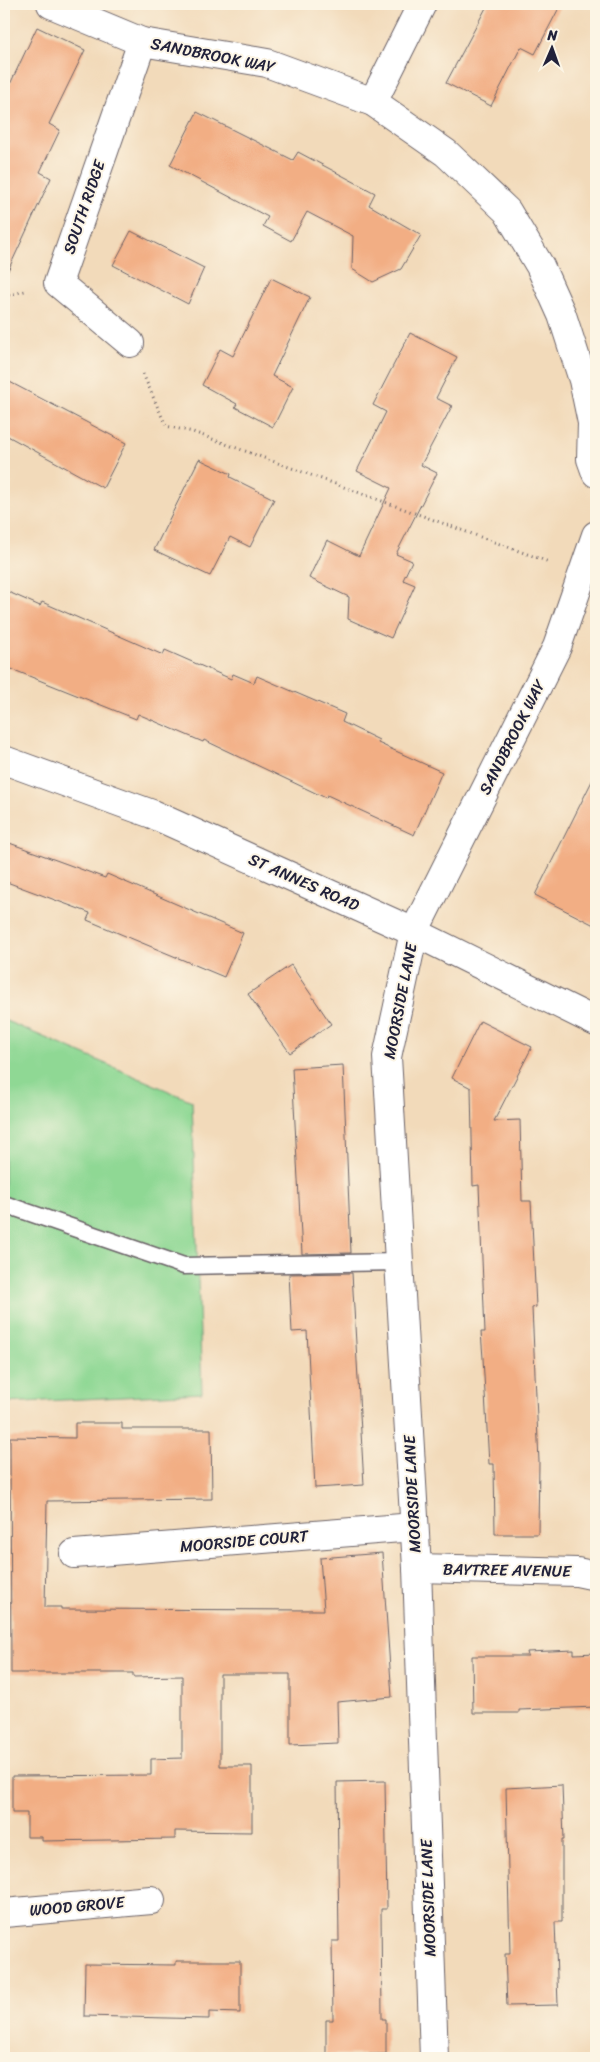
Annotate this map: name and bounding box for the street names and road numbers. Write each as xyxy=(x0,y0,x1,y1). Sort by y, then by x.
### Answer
street label: SANDBROOK WAY xyxy=(148,29,279,81)
street label: SOUTH RIDGE xyxy=(54,155,114,258)
street label: SANDBROOK WAY xyxy=(470,673,554,800)
street label: ST ANNES ROAD xyxy=(244,845,364,920)
street label: MOORSIDE LANE xyxy=(375,939,426,1061)
street label: MOORSIDE LANE xyxy=(394,1433,430,1553)
street label: MOORSIDE COURT xyxy=(179,1521,310,1561)
street label: BAYTREE AVENUE xyxy=(443,1554,572,1586)
street label: MOORSIDE LANE xyxy=(411,1838,445,1957)
street label: WOOD GROVE xyxy=(28,1887,127,1925)

